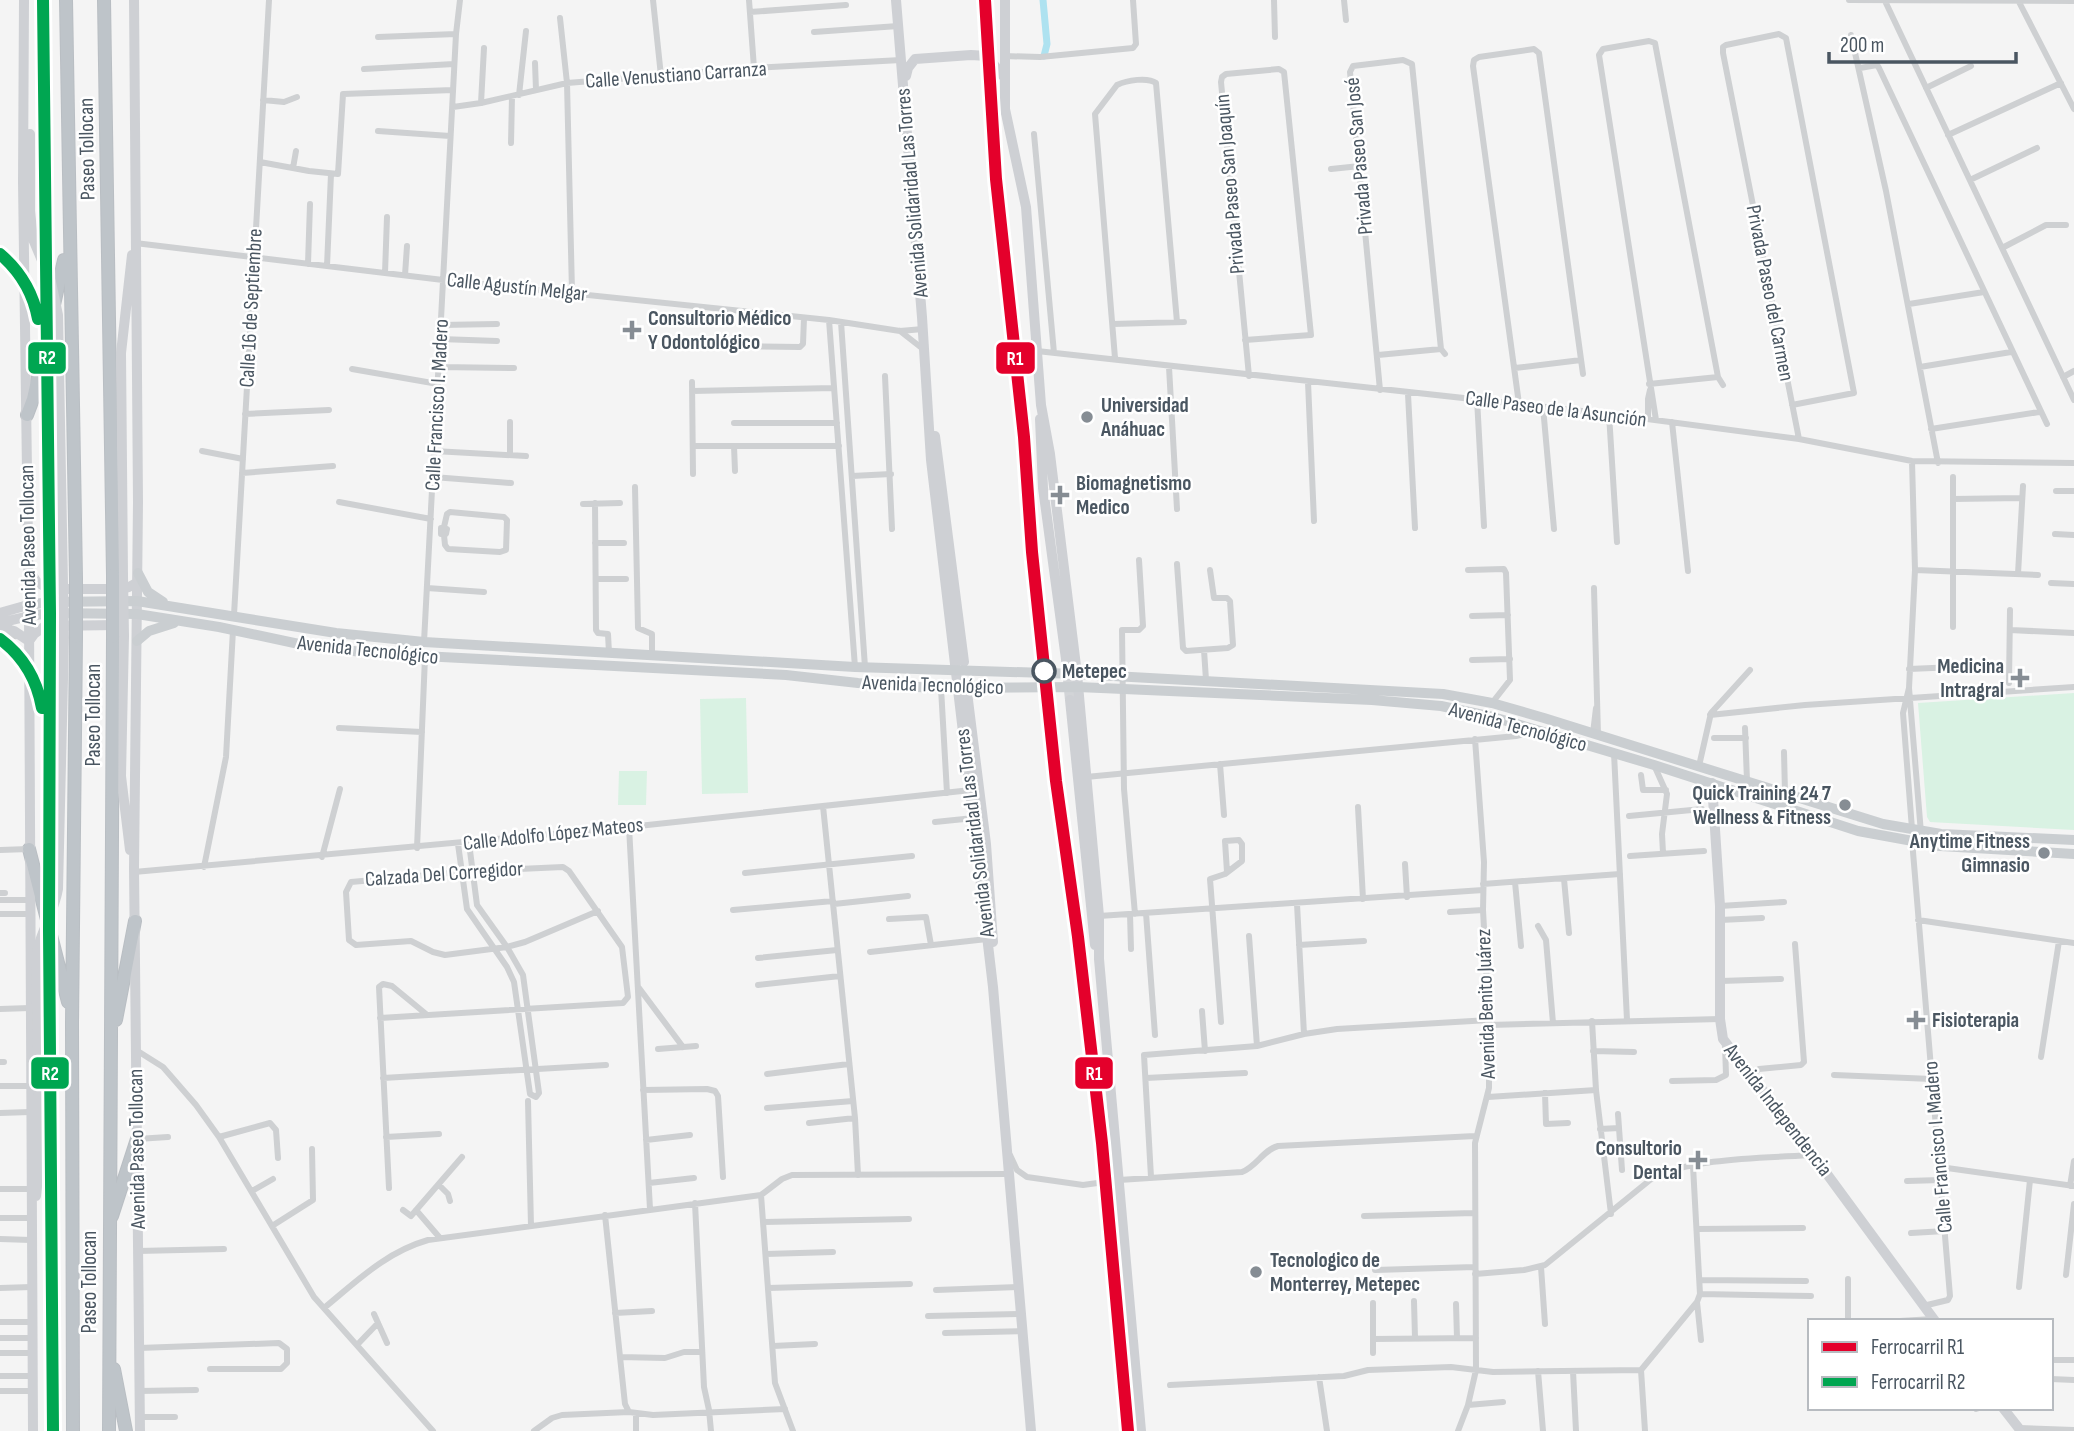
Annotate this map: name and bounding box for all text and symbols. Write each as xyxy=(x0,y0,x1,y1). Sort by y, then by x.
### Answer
scale bar xyxy=(1829,21,2016,65)
text: 200 m xyxy=(1840,33,1884,58)
street label: Calle Venustiano Carranza xyxy=(584,56,768,94)
street label: Privada Paseo San José xyxy=(1340,76,1378,236)
street label: Avenida Solidaridad Las Torres xyxy=(890,87,934,300)
street label: Privada Paseo San Joaquín xyxy=(1210,93,1250,275)
street label: Paseo Tollocan xyxy=(74,98,100,200)
street label: Privada Paseo del Carmen xyxy=(1741,203,1799,383)
street label: Calle 16 de Septiembre xyxy=(234,228,268,388)
street label: Calle Agustín Melgar xyxy=(445,267,589,307)
place label: Consultorio Médico Y Odontológico xyxy=(648,306,791,355)
street label: Calle Francisco I. Madero xyxy=(420,318,454,492)
marker: Consultorio Médico Y Odontológico xyxy=(622,320,642,340)
line badge: R2 xyxy=(27,341,67,375)
line badge: R1 xyxy=(995,341,1036,375)
text: R2 xyxy=(38,347,56,370)
text: R1 xyxy=(1007,348,1024,371)
street label: Calle Paseo de la Asunción xyxy=(1464,385,1648,433)
place label: Universidad Anáhuac xyxy=(1100,393,1189,442)
marker: Universidad Anáhuac xyxy=(1079,409,1095,425)
street label: Avenida Paseo Tollocan xyxy=(14,465,42,626)
place label: Biomagnetismo Medico xyxy=(1076,471,1191,520)
marker: Biomagnetismo Medico xyxy=(1050,485,1070,505)
street label: Avenida Tecnológico xyxy=(295,630,440,670)
place label: Medicina Intragral xyxy=(1937,654,2004,703)
marker: Metepec xyxy=(1032,659,1056,683)
place label: Metepec xyxy=(1062,659,1127,684)
street label: Paseo Tollocan xyxy=(81,664,106,766)
marker: Medicina Intragral xyxy=(2010,668,2030,688)
street label: Avenida Tecnológico xyxy=(861,670,1004,700)
street label: Avenida Tecnológico xyxy=(1445,696,1590,757)
street label: Avenida Solidaridad Las Torres xyxy=(950,727,1000,940)
place label: Quick Training 24 7 Wellness & Fitness xyxy=(1692,781,1832,830)
marker: Quick Training 24 7 Wellness & Fitness xyxy=(1837,797,1853,813)
street label: Calle Adolfo López Mateos xyxy=(462,812,644,856)
place label: Anytime Fitness Gimnasio xyxy=(1909,829,2030,878)
marker: Anytime Fitness Gimnasio xyxy=(2036,845,2052,861)
street label: Calzada Del Corregidor xyxy=(364,856,524,892)
street label: Avenida Benito Juárez xyxy=(1471,928,1501,1080)
place label: Fisioterapia xyxy=(1932,1008,2019,1033)
marker: Fisioterapia xyxy=(1906,1010,1926,1030)
street label: Avenida Independencia xyxy=(1718,1038,1838,1181)
line badge: R2 xyxy=(30,1056,70,1090)
line badge: R1 xyxy=(1074,1056,1114,1090)
street label: Calle Francisco I. Madero xyxy=(1918,1060,1958,1234)
text: R2 xyxy=(41,1063,59,1086)
text: R1 xyxy=(1086,1063,1103,1086)
street label: Avenida Paseo Tollocan xyxy=(123,1069,151,1230)
place label: Consultorio Dental xyxy=(1595,1136,1682,1185)
marker: Consultorio Dental xyxy=(1688,1150,1708,1170)
street label: Paseo Tollocan xyxy=(77,1231,102,1333)
place label: Tecnologico de Monterrey, Metepec xyxy=(1270,1248,1420,1297)
marker: Tecnologico de Monterrey, Metepec xyxy=(1248,1264,1264,1280)
legend xyxy=(1808,1319,2053,1410)
text: Ferrocarril R1 xyxy=(1871,1335,1965,1360)
text: Ferrocarril R2 xyxy=(1871,1370,1965,1395)

